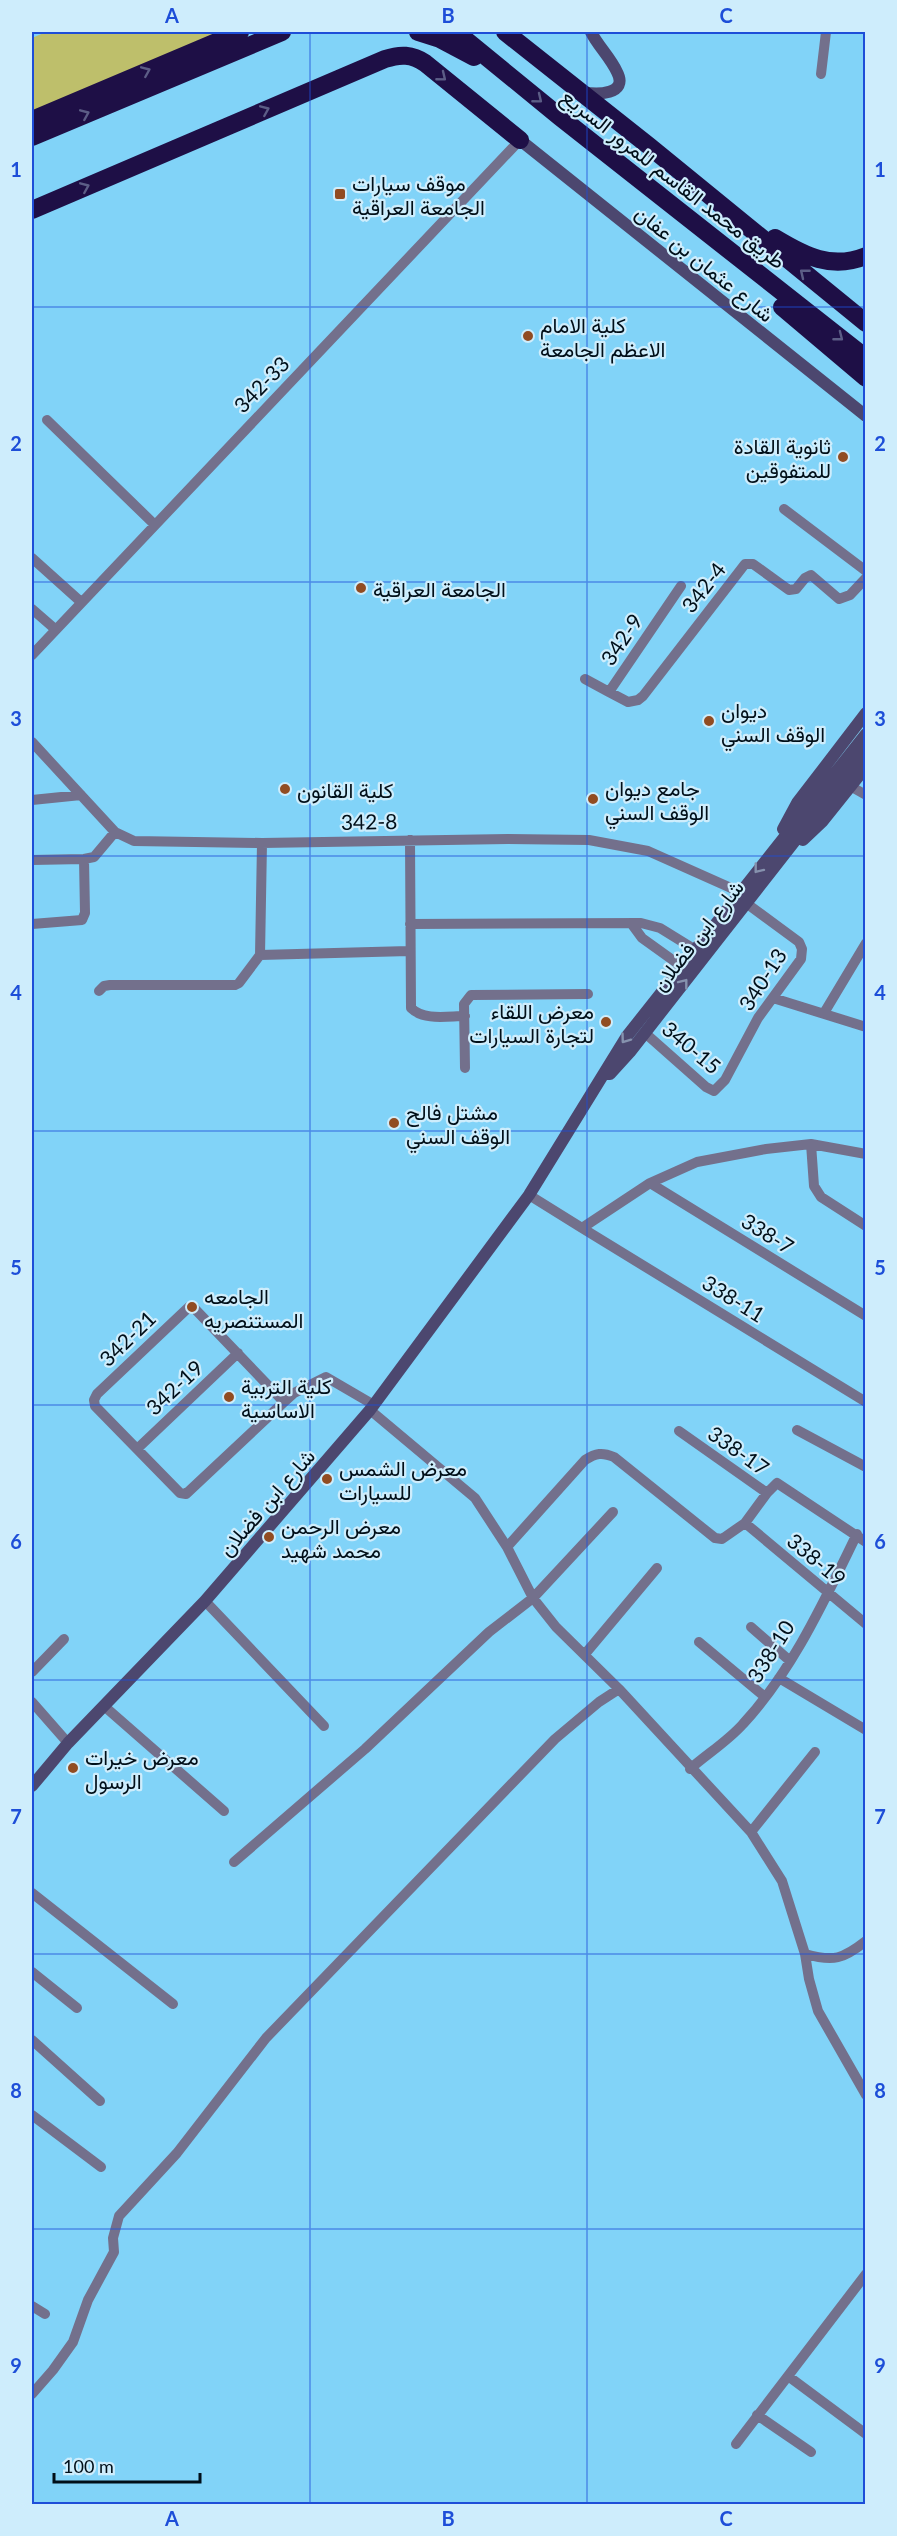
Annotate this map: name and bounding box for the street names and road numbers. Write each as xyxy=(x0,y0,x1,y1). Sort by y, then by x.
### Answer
street label: طريق محمد القاسم للمرور السريع xyxy=(555,83,791,276)
street label: شارع عثمان بن عفان xyxy=(629,199,779,329)
street label: 342-33 xyxy=(228,351,294,417)
street label: 342-4 xyxy=(676,557,730,617)
street label: 342-9 xyxy=(595,609,647,669)
street label: 342-8 xyxy=(341,808,397,834)
street label: شارع ابن فضلان xyxy=(646,875,750,997)
street label: 340-13 xyxy=(733,943,791,1015)
street label: 340-15 xyxy=(658,1015,726,1079)
street label: 338-7 xyxy=(737,1207,799,1259)
street label: 338-11 xyxy=(698,1269,770,1327)
street label: 342-21 xyxy=(94,1305,160,1371)
street label: 342-19 xyxy=(140,1354,208,1420)
street label: 338-17 xyxy=(704,1420,774,1480)
street label: شارع ابن فضلان xyxy=(213,1443,322,1563)
street label: 338-19 xyxy=(783,1527,851,1591)
street label: 338-10 xyxy=(741,1615,799,1687)

